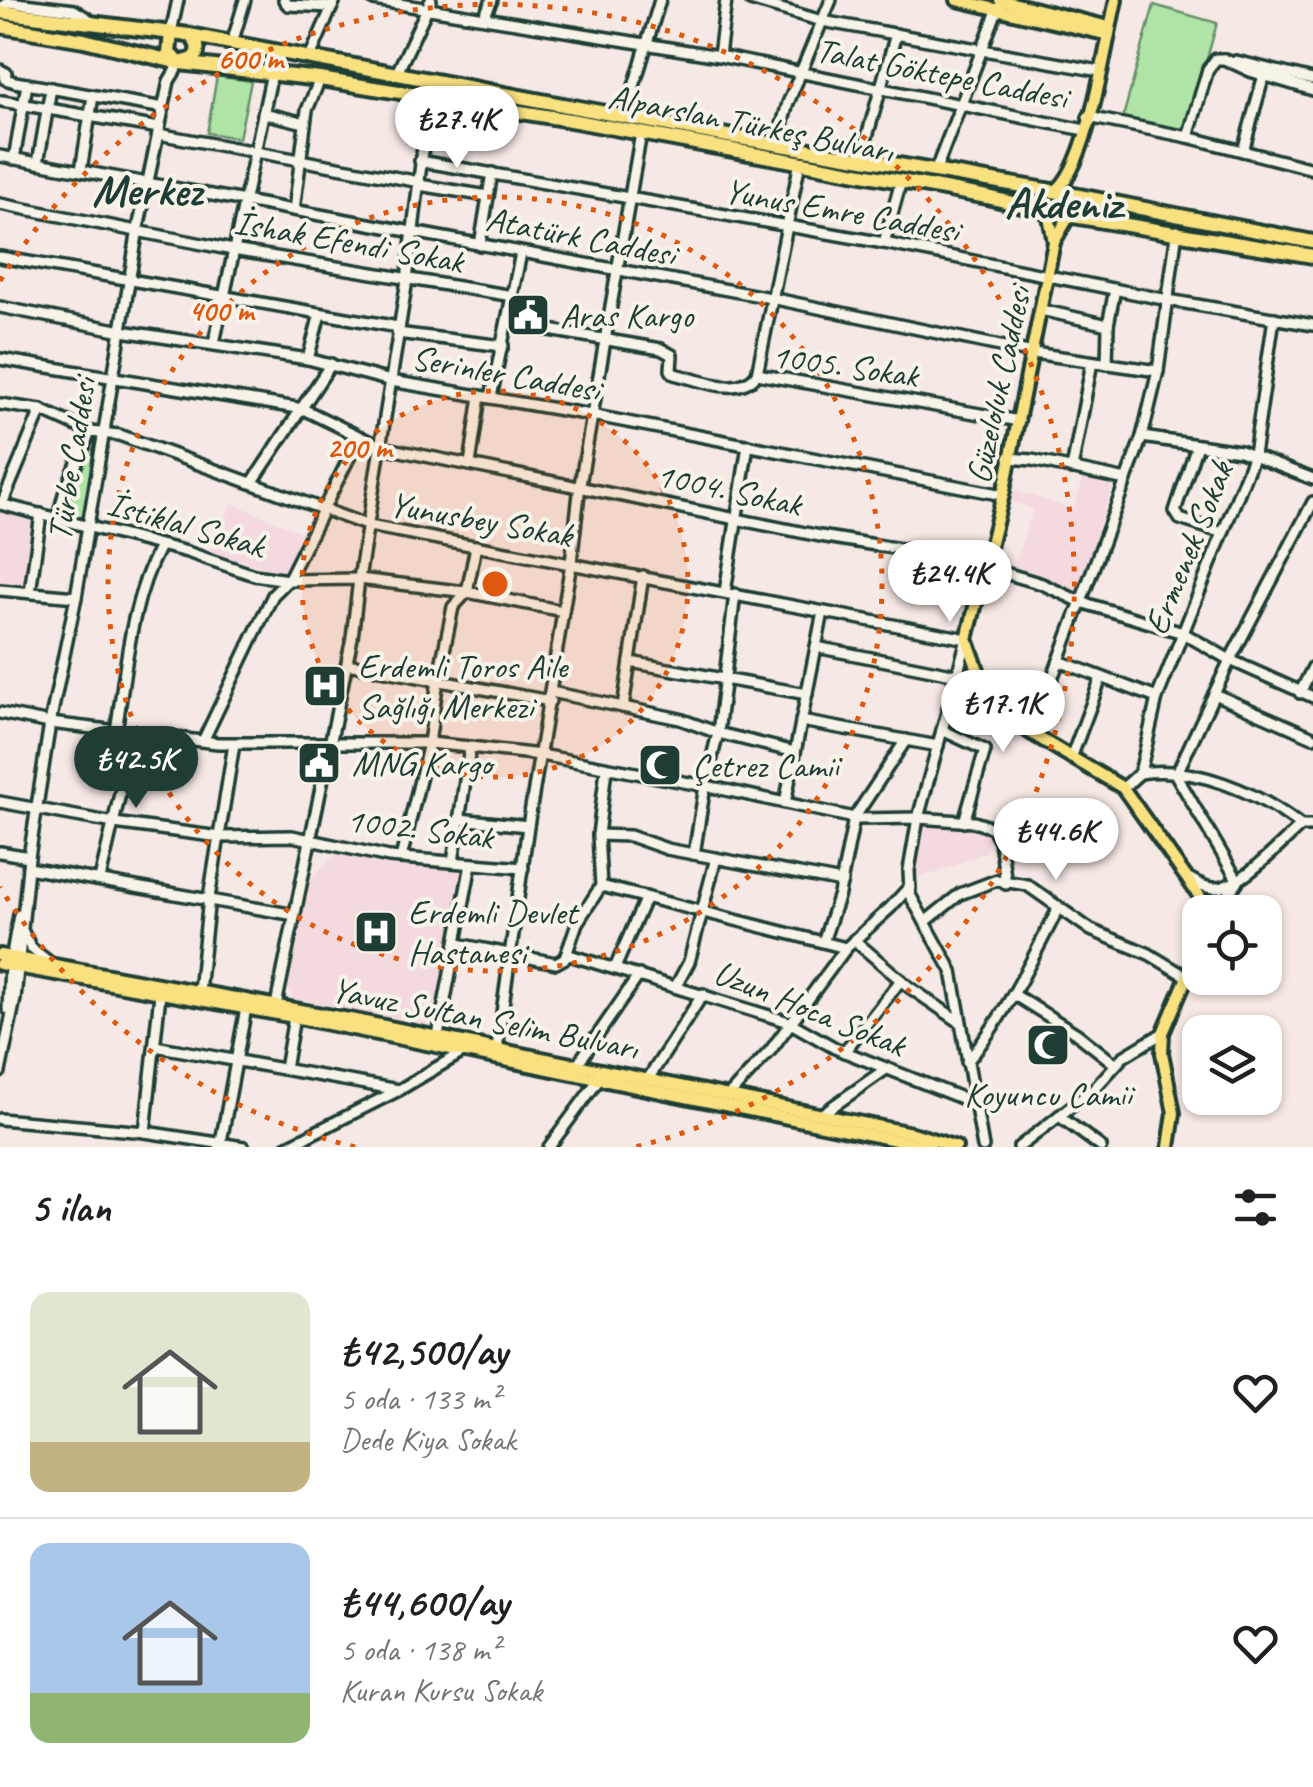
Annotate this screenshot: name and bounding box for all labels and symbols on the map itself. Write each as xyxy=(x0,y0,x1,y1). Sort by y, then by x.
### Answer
street label: Talat Göktepe Caddesi xyxy=(812,27,1076,121)
text: 600 m xyxy=(217,40,286,78)
street label: Alparslan Türkeş Bulvarı xyxy=(605,74,898,173)
pin: ₺27.4K xyxy=(376,86,538,171)
district label: Merkez xyxy=(92,162,205,219)
street label: Yunus Emre Caddesi xyxy=(721,168,967,254)
district label: Akdeniz xyxy=(1005,175,1126,232)
street label: Atatürk Caddesi xyxy=(482,196,684,278)
street label: İshak Efendi Sokak xyxy=(231,199,469,284)
street label: Güzeloluk Caddesi xyxy=(956,278,1042,488)
text: 400 m xyxy=(189,292,256,330)
public building icon: Aras Kargo xyxy=(505,292,551,338)
place label: Aras Kargo xyxy=(560,293,695,338)
street label: 1005. Sokak xyxy=(769,333,923,398)
street label: Serinler Caddesi xyxy=(408,335,608,413)
street label: Türbe Caddesi xyxy=(36,370,107,544)
text: 200 m xyxy=(327,429,394,467)
street label: 1004. Sokak xyxy=(652,452,808,527)
street label: Ermenek Sokak xyxy=(1133,453,1244,641)
street label: İstiklal Sokak xyxy=(102,481,273,569)
street label: Yunusbey Sokak xyxy=(386,481,578,558)
pin: ₺24.4K xyxy=(869,540,1031,625)
centre of rings xyxy=(477,566,513,602)
place label: Erdemli Toros Aile Sağlığı Merkezi xyxy=(358,644,570,729)
hospital icon: Erdemli Toros Aile Sağlığı Merkezi xyxy=(302,663,348,709)
pin: ₺17.1K xyxy=(922,670,1084,755)
pin: ₺42.5K xyxy=(55,726,217,811)
public building icon: MNG Kargo xyxy=(296,740,342,786)
place label: MNG Kargo xyxy=(352,741,495,786)
mosque icon: Çetrez Camii xyxy=(637,742,683,788)
place label: Çetrez Camii xyxy=(692,743,843,788)
street label: 1002. Sokak xyxy=(344,797,498,860)
pin: ₺44.6K xyxy=(975,798,1137,883)
place label: Erdemli Devlet Hastanesi xyxy=(408,890,580,975)
hospital icon: Erdemli Devlet Hastanesi xyxy=(353,909,399,955)
street label: Uzun Hoca Sokak xyxy=(707,950,914,1068)
street label: Yavuz Sultan Selim Bulvarı xyxy=(328,967,643,1071)
mosque icon: Koyuncu Camii xyxy=(1025,1022,1071,1068)
place label: Koyuncu Camii xyxy=(964,1072,1136,1117)

